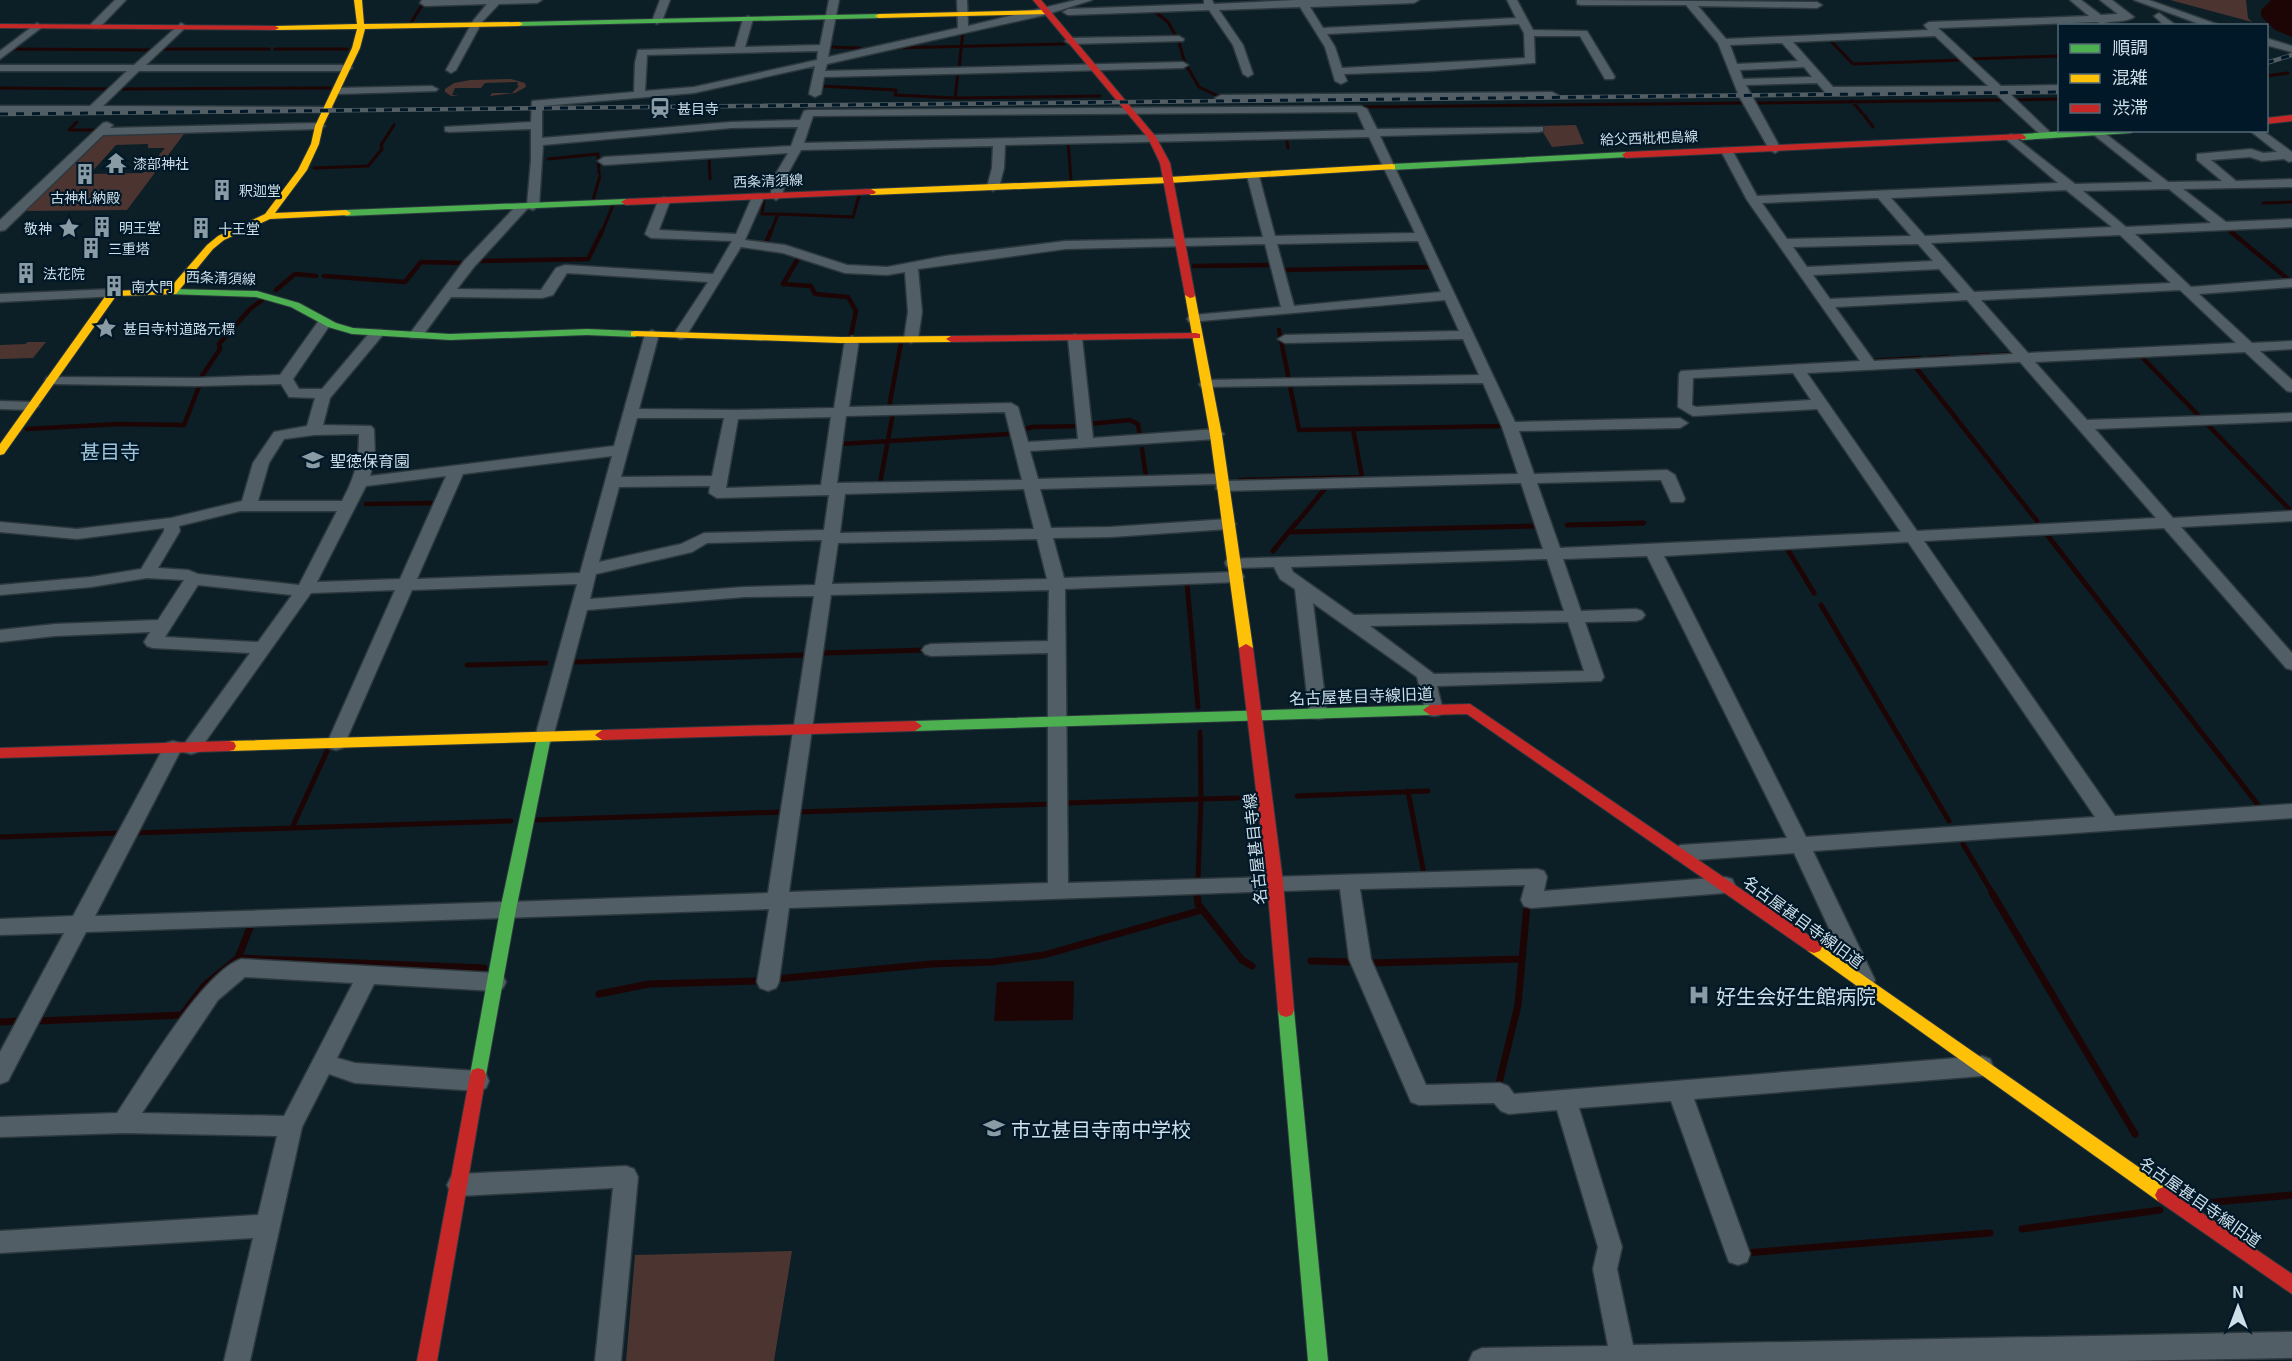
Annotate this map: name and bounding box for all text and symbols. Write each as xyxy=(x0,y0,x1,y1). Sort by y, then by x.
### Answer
legend xyxy=(2058,24,2268,132)
text: 順調 xyxy=(2112,33,2148,59)
text: 混雑 xyxy=(2112,63,2148,89)
text: 渋滞 xyxy=(2112,93,2148,119)
station icon: 甚目寺 xyxy=(648,96,672,120)
place label: 甚目寺 xyxy=(677,98,719,118)
street label: 給父西枇杷島線 xyxy=(1600,125,1698,149)
temple icon: 漆部神社 xyxy=(104,151,128,175)
place label: 漆部神社 xyxy=(133,153,189,173)
building icon: 古神札納殿 xyxy=(73,162,97,186)
street label: 西条清須線 xyxy=(733,169,803,191)
building icon: 釈迦堂 xyxy=(210,178,234,202)
place label: 釈迦堂 xyxy=(239,180,281,200)
place label: 古神札納殿 xyxy=(50,187,120,207)
building icon: 明王堂 xyxy=(90,215,114,239)
place icon: 敬神 xyxy=(57,216,81,240)
building icon: 十王堂 xyxy=(189,216,213,240)
place label: 明王堂 xyxy=(119,217,161,237)
place label: 敬神 xyxy=(24,218,52,238)
place label: 十王堂 xyxy=(218,218,260,238)
building icon: 三重塔 xyxy=(79,236,103,260)
place label: 三重塔 xyxy=(108,238,150,258)
building icon: 法花院 xyxy=(14,261,38,285)
place label: 法花院 xyxy=(43,263,85,283)
street label: 西条清須線 xyxy=(186,266,256,288)
building icon: 南大門 xyxy=(102,274,126,298)
place label: 南大門 xyxy=(131,276,173,296)
place icon: 甚目寺村道路元標 xyxy=(94,316,118,340)
place label: 甚目寺村道路元標 xyxy=(123,318,235,338)
district label: 甚目寺 xyxy=(80,436,140,465)
school or university icon: 聖徳保育園 xyxy=(301,448,325,472)
place label: 聖徳保育園 xyxy=(330,448,410,472)
street label: 名古屋甚目寺線旧道 xyxy=(1289,680,1433,710)
street label: 名古屋甚目寺線 xyxy=(1236,792,1272,906)
street label: 名古屋甚目寺線旧道 xyxy=(1739,869,1869,973)
place label: 好生会好生館病院 xyxy=(1716,981,1876,1010)
hospital icon: 好生会好生館病院 xyxy=(1687,983,1711,1007)
place label: 市立甚目寺南中学校 xyxy=(1011,1114,1191,1143)
school or university icon: 市立甚目寺南中学校 xyxy=(982,1116,1006,1140)
street label: 名古屋甚目寺線旧道 xyxy=(2135,1150,2267,1252)
north arrow xyxy=(2208,1277,2268,1337)
text: N xyxy=(2232,1279,2244,1303)

